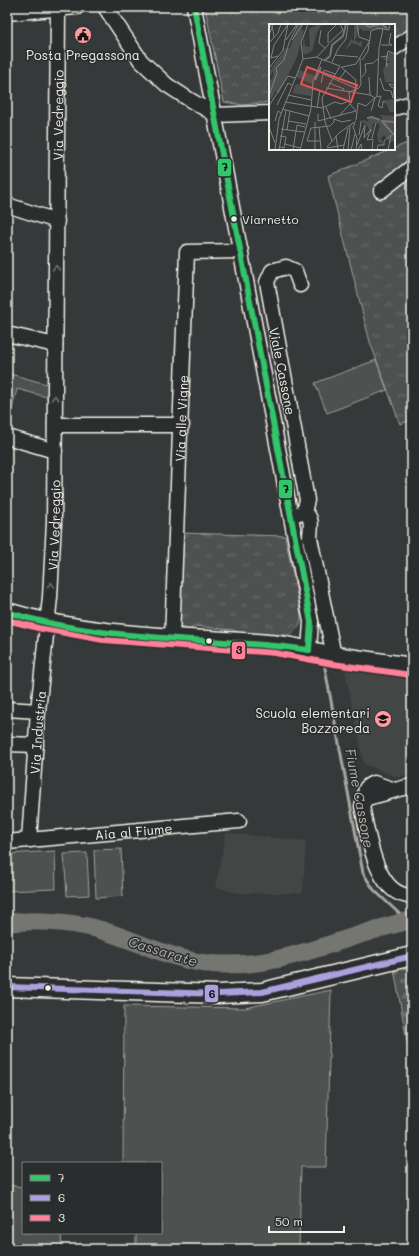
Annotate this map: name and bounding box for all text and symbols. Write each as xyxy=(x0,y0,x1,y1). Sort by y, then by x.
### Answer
inset map xyxy=(269,24,395,150)
public building icon: Posta Pregassona xyxy=(73,25,93,45)
place label: Posta Pregassona xyxy=(26,46,140,63)
street label: Via Vedreggio xyxy=(48,69,66,160)
line badge: 7 xyxy=(217,158,232,177)
text: 7 xyxy=(222,159,228,174)
place label: Viarnetto xyxy=(242,211,299,227)
marker: Viarnetto xyxy=(229,214,239,224)
one-way arrow xyxy=(52,265,60,271)
street label: Viale Cassone xyxy=(266,326,300,416)
street label: Via alle Vigne xyxy=(170,375,191,462)
one-way arrow xyxy=(51,395,59,401)
street label: Via Vedreggio xyxy=(43,479,63,571)
line badge: 7 xyxy=(278,479,293,499)
text: 7 xyxy=(283,481,289,496)
one-way arrow xyxy=(47,582,55,588)
unlabelled marker xyxy=(204,636,214,646)
line badge: 3 xyxy=(231,641,246,660)
text: 3 xyxy=(236,642,243,657)
street label: Via Industria xyxy=(25,690,49,775)
place label: Scuola elementari Bozzoreda xyxy=(255,704,370,736)
school or university icon: Scuola elementari Bozzoreda xyxy=(373,709,393,729)
water label: Fiume Cassone xyxy=(341,747,379,849)
street label: Aia al Fiume xyxy=(94,819,173,843)
water label: Cassarate xyxy=(126,931,200,971)
unlabelled marker xyxy=(43,983,53,993)
line badge: 6 xyxy=(204,984,219,1003)
text: 6 xyxy=(209,986,216,1001)
legend xyxy=(22,1162,162,1234)
text: 7 xyxy=(58,1169,65,1185)
text: 6 xyxy=(58,1189,65,1205)
scale bar xyxy=(269,1208,344,1234)
text: 3 xyxy=(58,1209,65,1225)
text: 50 m xyxy=(275,1213,303,1229)

